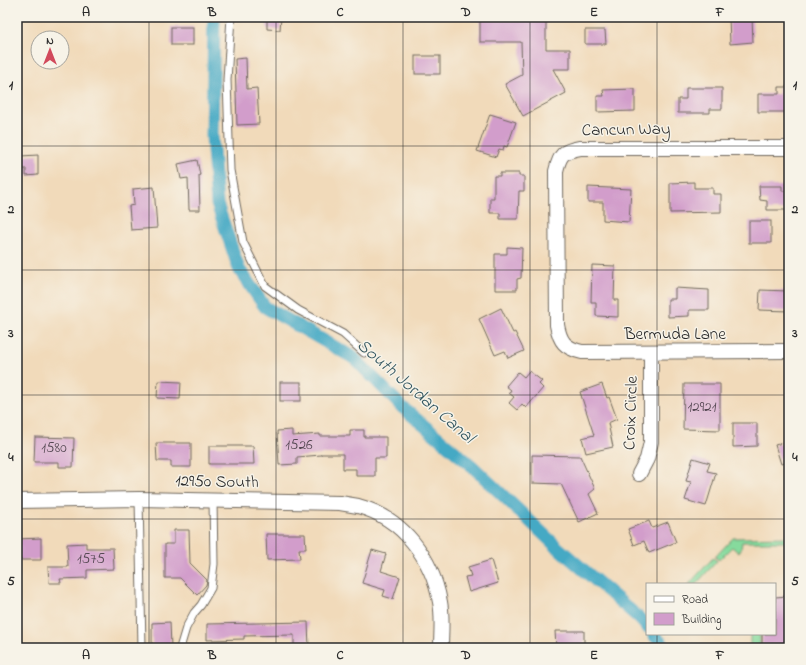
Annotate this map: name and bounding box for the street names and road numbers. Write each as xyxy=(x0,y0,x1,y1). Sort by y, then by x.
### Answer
street label: Cancun Way xyxy=(582,117,671,144)
street label: Bermuda Lane xyxy=(623,322,726,347)
street label: Croix Circle xyxy=(617,375,645,450)
street label: 12950 South xyxy=(175,469,259,495)

